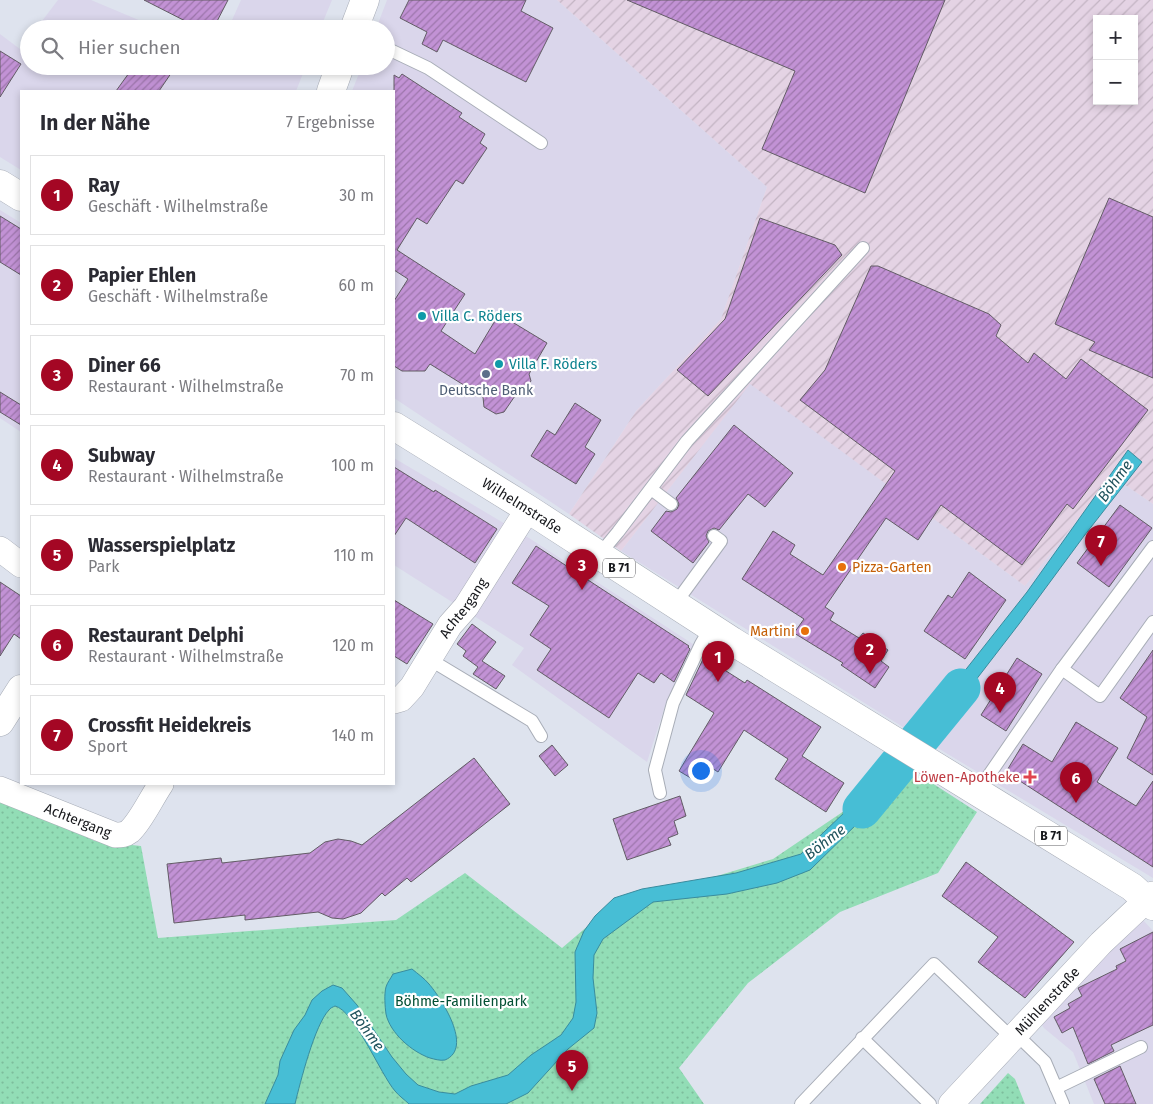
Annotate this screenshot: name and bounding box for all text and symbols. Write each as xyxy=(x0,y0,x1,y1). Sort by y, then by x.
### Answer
map controls xyxy=(1093,15,1138,105)
button: + xyxy=(1093,15,1138,60)
search box xyxy=(20,20,395,75)
icon: search xyxy=(38,34,66,62)
text: Hier suchen xyxy=(78,36,181,59)
button: − xyxy=(1093,60,1138,105)
text: In der Nähe xyxy=(40,110,150,136)
text: 7 Ergebnisse xyxy=(286,113,375,132)
text: Ray xyxy=(88,174,120,197)
text: 1 xyxy=(53,186,61,205)
text: 30 m xyxy=(339,186,374,205)
text: Geschäft · Wilhelmstraße xyxy=(88,197,268,216)
text: Papier Ehlen xyxy=(88,264,196,287)
text: 2 xyxy=(53,276,61,295)
text: 60 m xyxy=(339,276,374,295)
text: Geschäft · Wilhelmstraße xyxy=(88,287,268,306)
place label: Villa C. Röders xyxy=(432,308,523,325)
marker: Villa C. Röders xyxy=(416,310,428,322)
text: Diner 66 xyxy=(88,354,161,377)
place label: Villa F. Röders xyxy=(509,356,598,373)
marker: Villa F. Röders xyxy=(493,358,505,370)
text: 3 xyxy=(53,366,61,385)
text: 70 m xyxy=(340,366,374,385)
marker: Deutsche Bank xyxy=(480,368,492,380)
text: Restaurant · Wilhelmstraße xyxy=(88,377,284,396)
place label: Deutsche Bank xyxy=(439,382,534,399)
text: Subway xyxy=(88,444,155,467)
text: 4 xyxy=(52,456,62,475)
text: 100 m xyxy=(331,456,374,475)
water label: Böhme xyxy=(1094,457,1136,505)
text: Restaurant · Wilhelmstraße xyxy=(88,467,284,486)
street label: Wilhelmstraße xyxy=(479,474,566,537)
pin: 7 xyxy=(1085,525,1117,566)
text: Wasserspielplatz xyxy=(88,534,235,557)
text: 5 xyxy=(53,546,61,565)
text: 110 m xyxy=(333,546,374,565)
pin: 3 xyxy=(566,549,598,590)
text: Park xyxy=(88,557,120,576)
road number: B 71 xyxy=(603,558,635,578)
place label: Pizza-Garten xyxy=(852,559,932,576)
marker: Pizza-Garten xyxy=(836,561,848,573)
street label: Achtergang xyxy=(436,574,491,641)
place label: Martini xyxy=(750,623,795,640)
text: Restaurant Delphi xyxy=(88,624,244,647)
marker: Martini xyxy=(799,625,811,637)
pin: 2 xyxy=(854,633,886,674)
text: 6 xyxy=(52,636,62,655)
text: 120 m xyxy=(332,636,374,655)
pin: 1 xyxy=(702,641,734,682)
text: Restaurant · Wilhelmstraße xyxy=(88,647,284,666)
pin: 4 xyxy=(984,672,1016,713)
text: Crossfit Heidekreis xyxy=(88,714,251,737)
text: 7 xyxy=(53,726,61,745)
text: 140 m xyxy=(332,726,374,745)
text: Sport xyxy=(88,737,128,756)
your location xyxy=(688,758,714,784)
pin: 6 xyxy=(1060,762,1092,803)
place label: Löwen-Apotheke xyxy=(914,769,1020,786)
marker: Löwen-Apotheke xyxy=(1024,771,1036,783)
street label: Achtergang xyxy=(42,799,115,842)
water label: Böhme xyxy=(801,820,849,864)
road number: B 71 xyxy=(1035,826,1067,846)
street label: Mühlenstraße xyxy=(1011,963,1083,1039)
park label: Böhme-Familienpark xyxy=(395,993,528,1010)
water label: Böhme xyxy=(346,1006,388,1054)
pin: 5 xyxy=(556,1050,588,1091)

